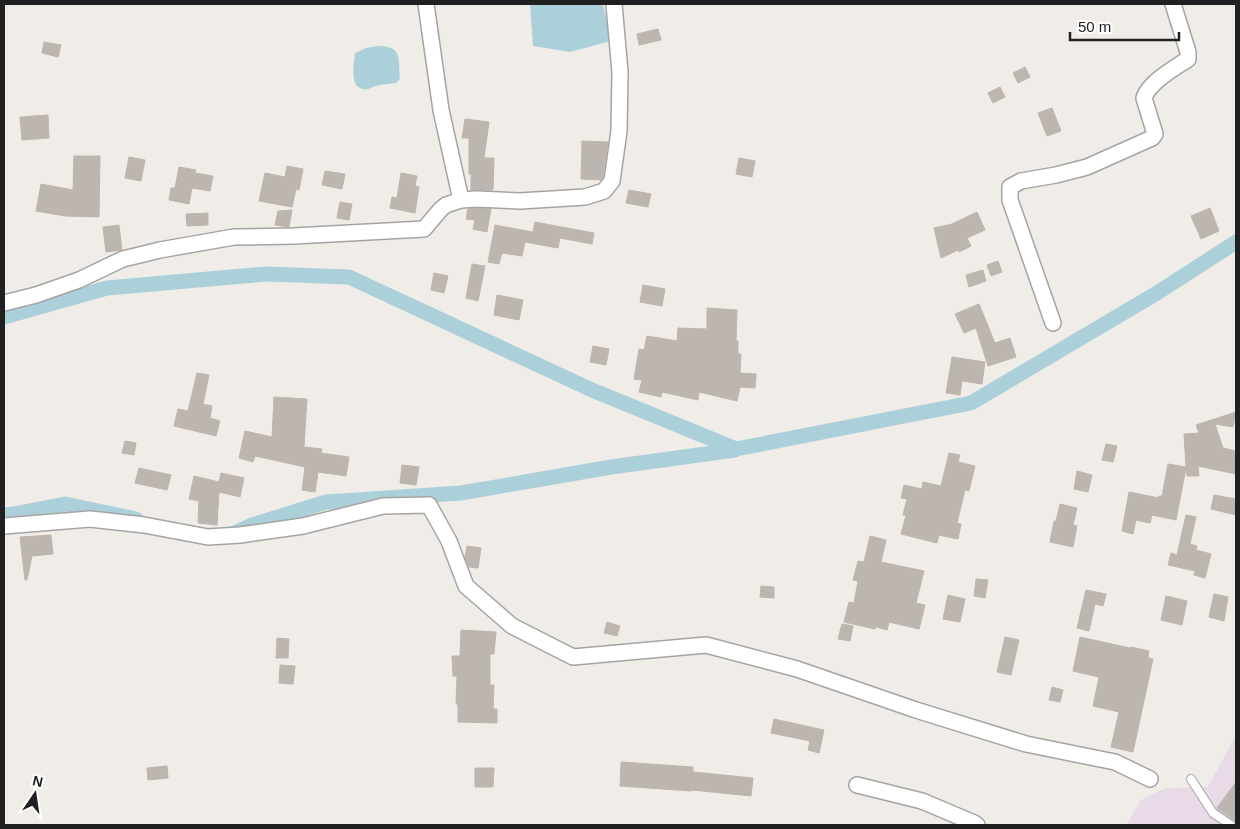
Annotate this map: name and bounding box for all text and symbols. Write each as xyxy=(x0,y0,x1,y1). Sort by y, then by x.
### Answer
scale bar xyxy=(1070,10,1179,42)
text: 50 m xyxy=(1078,18,1111,35)
north arrow xyxy=(10,769,60,819)
text: N xyxy=(31,772,45,790)

